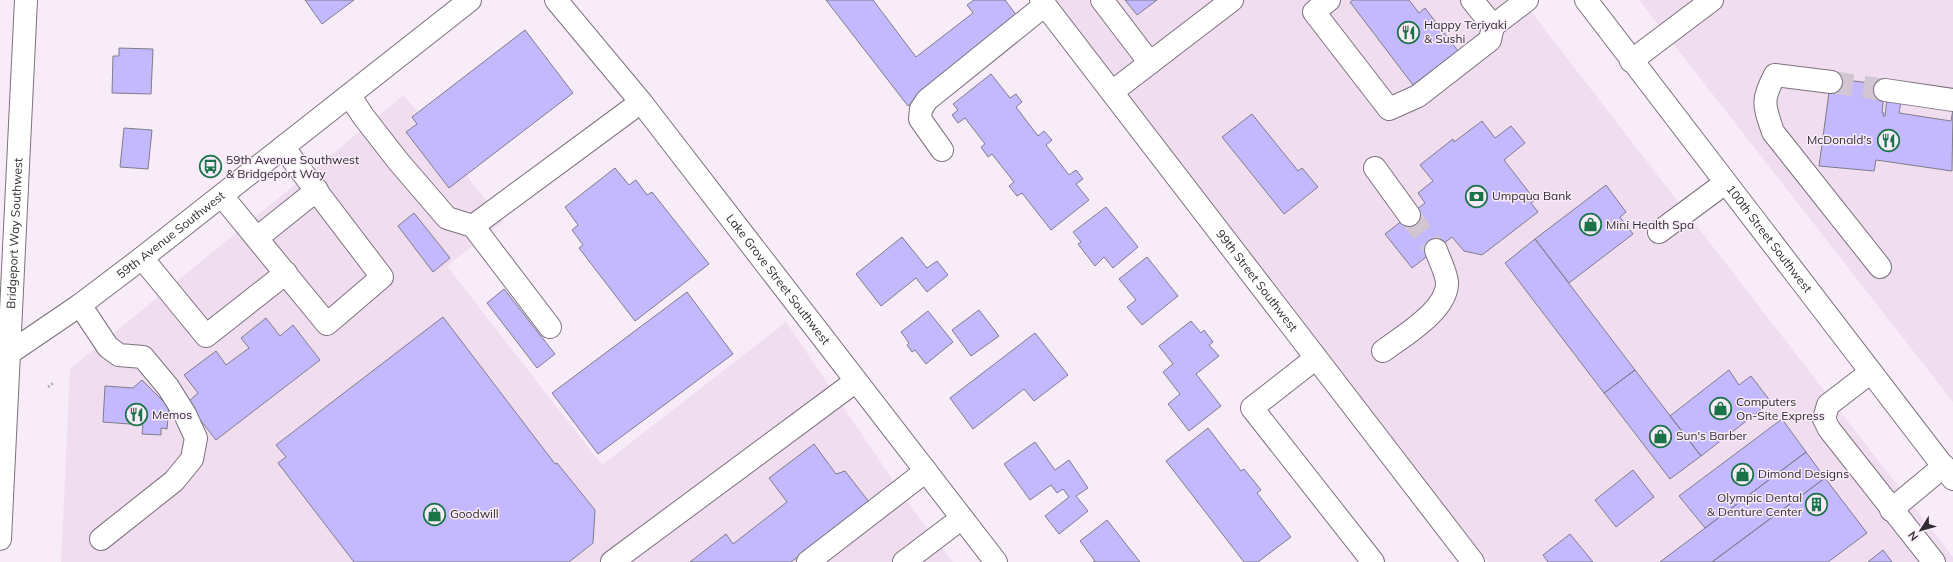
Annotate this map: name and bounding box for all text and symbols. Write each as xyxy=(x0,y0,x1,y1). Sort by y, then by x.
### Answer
place label: Happy Teriyaki & Sushi xyxy=(1424,17,1507,46)
restaurant icon: Happy Teriyaki & Sushi xyxy=(1395,19,1421,45)
restaurant icon: McDonald's xyxy=(1875,127,1901,153)
place label: McDonald's xyxy=(1807,132,1872,147)
place label: 59th Avenue Southwest & Bridgeport Way xyxy=(226,152,359,181)
bus stop icon: 59th Avenue Southwest & Bridgeport Way xyxy=(197,154,223,180)
street label: Bridgeport Way Southwest xyxy=(3,157,25,309)
street label: 100th Street Southwest xyxy=(1723,182,1815,296)
bank icon: Umpqua Bank xyxy=(1463,183,1489,209)
street label: 59th Avenue Southwest xyxy=(113,188,228,282)
place label: Umpqua Bank xyxy=(1492,188,1572,203)
street label: Lake Grove Street Southwest xyxy=(723,211,834,348)
shop icon: Mini Health Spa xyxy=(1577,212,1603,238)
place label: Mini Health Spa xyxy=(1606,217,1694,232)
street label: 99th Street Southwest xyxy=(1213,226,1301,334)
place label: Computers On-Site Express xyxy=(1736,394,1825,423)
shop icon: Computers On-Site Express xyxy=(1707,396,1733,422)
restaurant icon: Memos xyxy=(123,402,149,428)
place label: Memos xyxy=(152,407,192,422)
shop icon: Sun's Barber xyxy=(1648,423,1674,449)
place label: Sun's Barber xyxy=(1676,428,1748,443)
shop icon: Dimond Designs xyxy=(1730,461,1756,487)
place label: Dimond Designs xyxy=(1758,466,1849,481)
place label: Olympic Dental & Denture Center xyxy=(1707,490,1803,519)
building icon: Olympic Dental & Denture Center xyxy=(1804,492,1830,518)
shop icon: Goodwill xyxy=(422,501,448,527)
place label: Goodwill xyxy=(450,506,499,521)
north arrow xyxy=(1901,510,1941,550)
text: N xyxy=(1905,528,1921,544)

